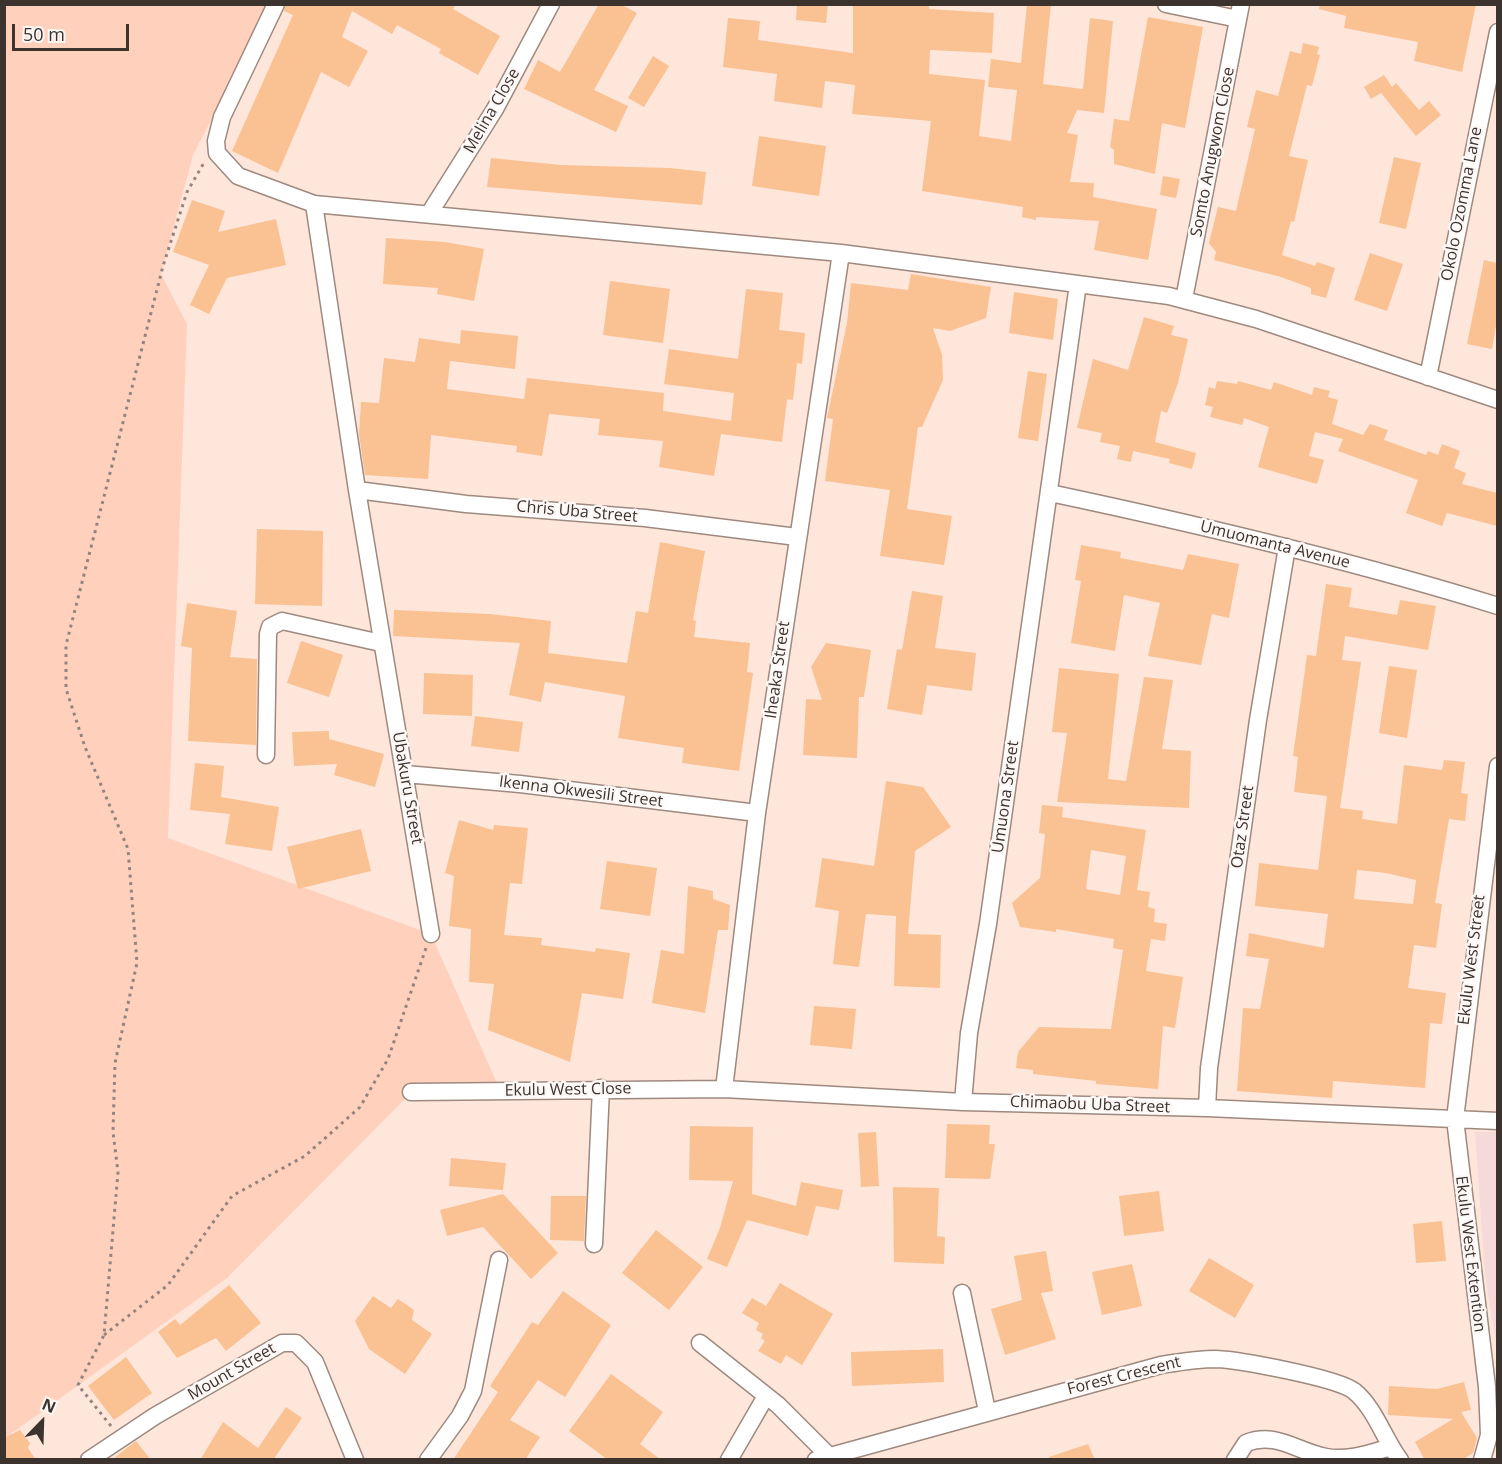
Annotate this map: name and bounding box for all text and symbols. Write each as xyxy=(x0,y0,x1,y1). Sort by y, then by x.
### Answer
scale bar xyxy=(15,12,132,50)
text: 50 m xyxy=(23,22,65,46)
street label: Melina Close xyxy=(460,65,524,157)
street label: Somto Anugwom Close xyxy=(1187,66,1239,238)
street label: Okolo Ozomma Lane xyxy=(1438,125,1486,283)
street label: Chris Uba Street xyxy=(516,497,638,527)
street label: Umuomanta Avenue xyxy=(1198,517,1352,573)
street label: Iheaka Street xyxy=(762,620,794,720)
street label: Ubakuru Street xyxy=(388,730,426,846)
street label: Umuona Street xyxy=(989,739,1023,855)
street label: Ikenna Okwesili Street xyxy=(498,772,664,812)
street label: Otaz Street xyxy=(1228,784,1258,870)
street label: Ekulu West Street xyxy=(1454,894,1490,1026)
street label: Ekulu West Close xyxy=(504,1079,632,1101)
street label: Chimaobu Uba Street xyxy=(1010,1093,1170,1117)
street label: Ekulu West Extention xyxy=(1451,1175,1489,1333)
street label: Mount Street xyxy=(185,1339,279,1405)
street label: Forest Crescent xyxy=(1065,1353,1183,1399)
north arrow xyxy=(12,1392,72,1452)
text: N xyxy=(39,1393,59,1418)

